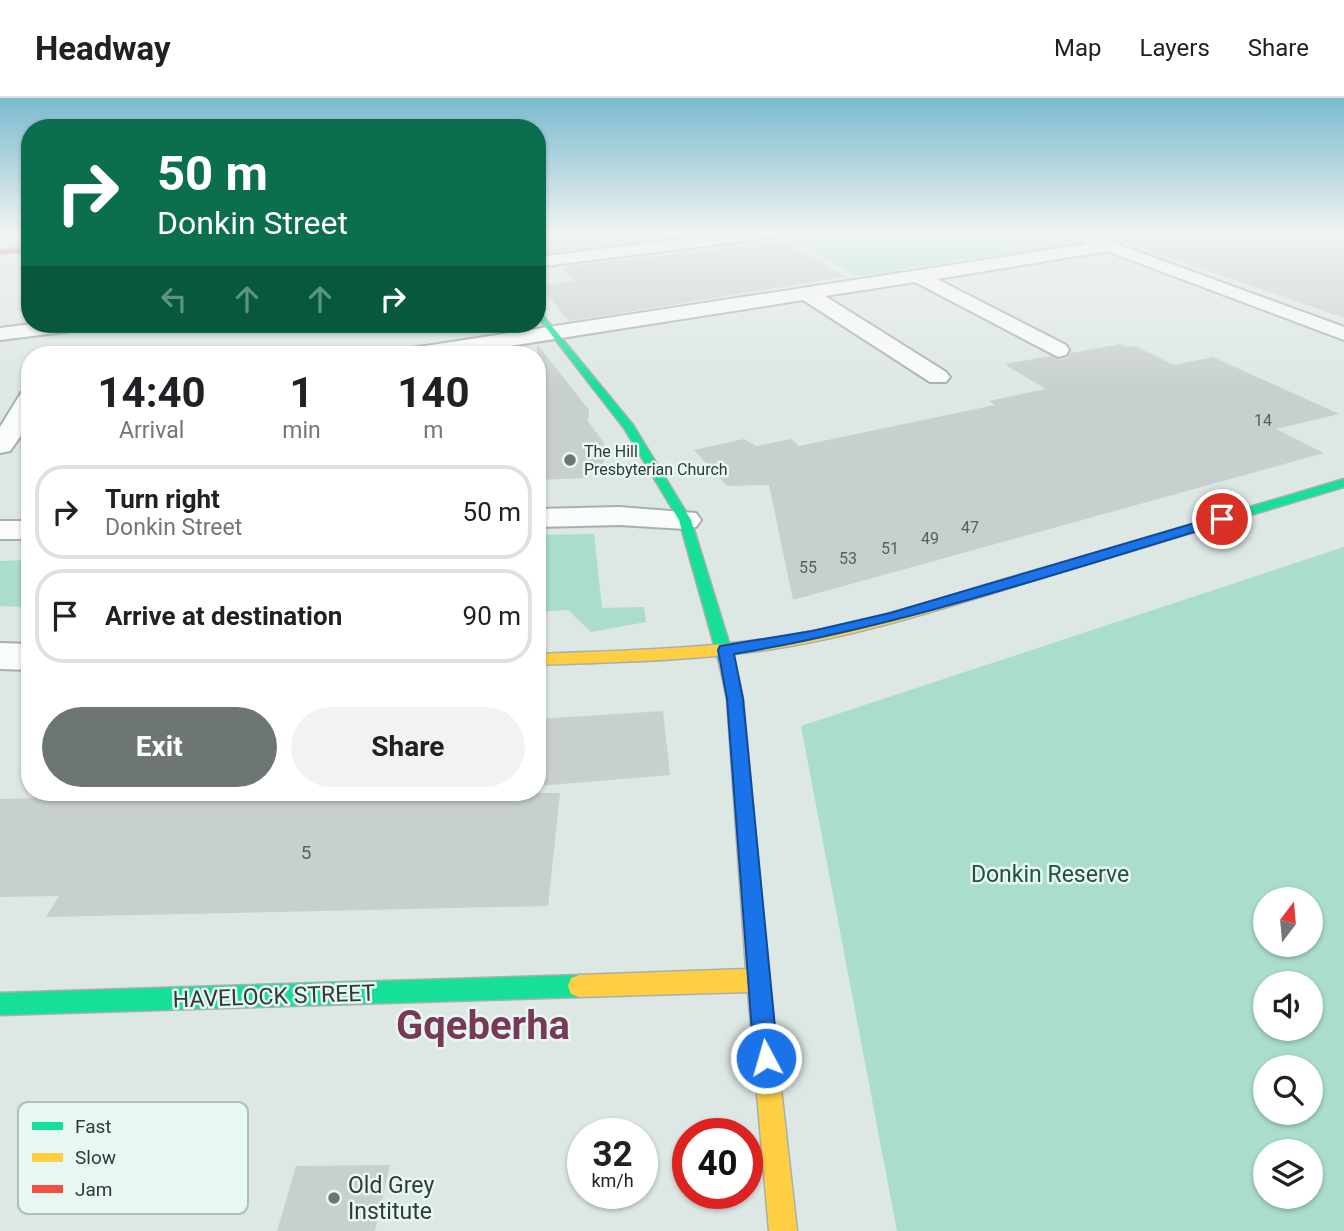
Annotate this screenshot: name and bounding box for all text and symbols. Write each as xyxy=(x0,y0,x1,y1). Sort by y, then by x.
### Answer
text: Headway xyxy=(35,29,171,68)
text: Map xyxy=(1054,34,1102,62)
text: Layers xyxy=(1140,34,1210,62)
text: Share xyxy=(1248,34,1309,62)
text: 50 m xyxy=(157,145,268,202)
icon: right xyxy=(42,147,133,238)
text: Donkin Street xyxy=(157,204,348,242)
icon: left xyxy=(155,280,193,318)
icon: ahead xyxy=(228,280,266,318)
icon: ahead xyxy=(301,280,339,318)
icon: right xyxy=(374,280,412,318)
text: 14:40 xyxy=(98,368,206,417)
text: 1 xyxy=(289,368,314,417)
text: 140 xyxy=(397,368,470,417)
house number: 14 xyxy=(1254,411,1272,430)
text: Arrival xyxy=(119,417,184,444)
text: min xyxy=(282,417,321,444)
text: m xyxy=(423,417,443,444)
place label: The Hill Presbyterian Church xyxy=(584,442,728,479)
marker: The Hill Presbyterian Church xyxy=(562,452,578,468)
text: Turn right xyxy=(105,484,220,514)
pin xyxy=(1192,489,1252,549)
icon: right xyxy=(46,493,84,531)
text: 50 m xyxy=(463,497,521,527)
icon: arrive xyxy=(1203,500,1241,538)
text: Donkin Street xyxy=(105,514,242,541)
house number: 47 xyxy=(961,518,979,537)
house number: 49 xyxy=(921,529,939,548)
house number: 51 xyxy=(881,539,899,558)
house number: 53 xyxy=(839,549,857,568)
house number: 55 xyxy=(799,558,817,577)
icon: arrive xyxy=(46,597,84,635)
text: Arrive at destination xyxy=(105,601,342,631)
text: 90 m xyxy=(463,601,521,631)
button: Exit xyxy=(42,707,277,787)
button: Share xyxy=(291,707,525,787)
house number: 5 xyxy=(301,841,311,864)
park label: Donkin Reserve xyxy=(971,861,1129,888)
north arrow xyxy=(1253,887,1323,957)
map controls xyxy=(1253,887,1323,1209)
button: sound xyxy=(1253,971,1323,1041)
street label: HAVELOCK STREET xyxy=(172,979,376,1014)
district label: Gqeberha xyxy=(396,1002,570,1049)
position arrow xyxy=(729,1021,803,1095)
button: search xyxy=(1253,1055,1323,1125)
legend xyxy=(18,1102,248,1214)
text: Fast xyxy=(75,1115,112,1138)
speed limit sign: 40 xyxy=(672,1118,763,1209)
text: 32 xyxy=(592,1134,633,1175)
button: layers xyxy=(1253,1139,1323,1209)
text: Slow xyxy=(75,1146,116,1169)
text: km/h xyxy=(591,1170,634,1191)
place label: Old Grey Institute xyxy=(348,1172,434,1225)
text: Jam xyxy=(75,1178,112,1201)
marker: Old Grey Institute xyxy=(326,1190,342,1206)

